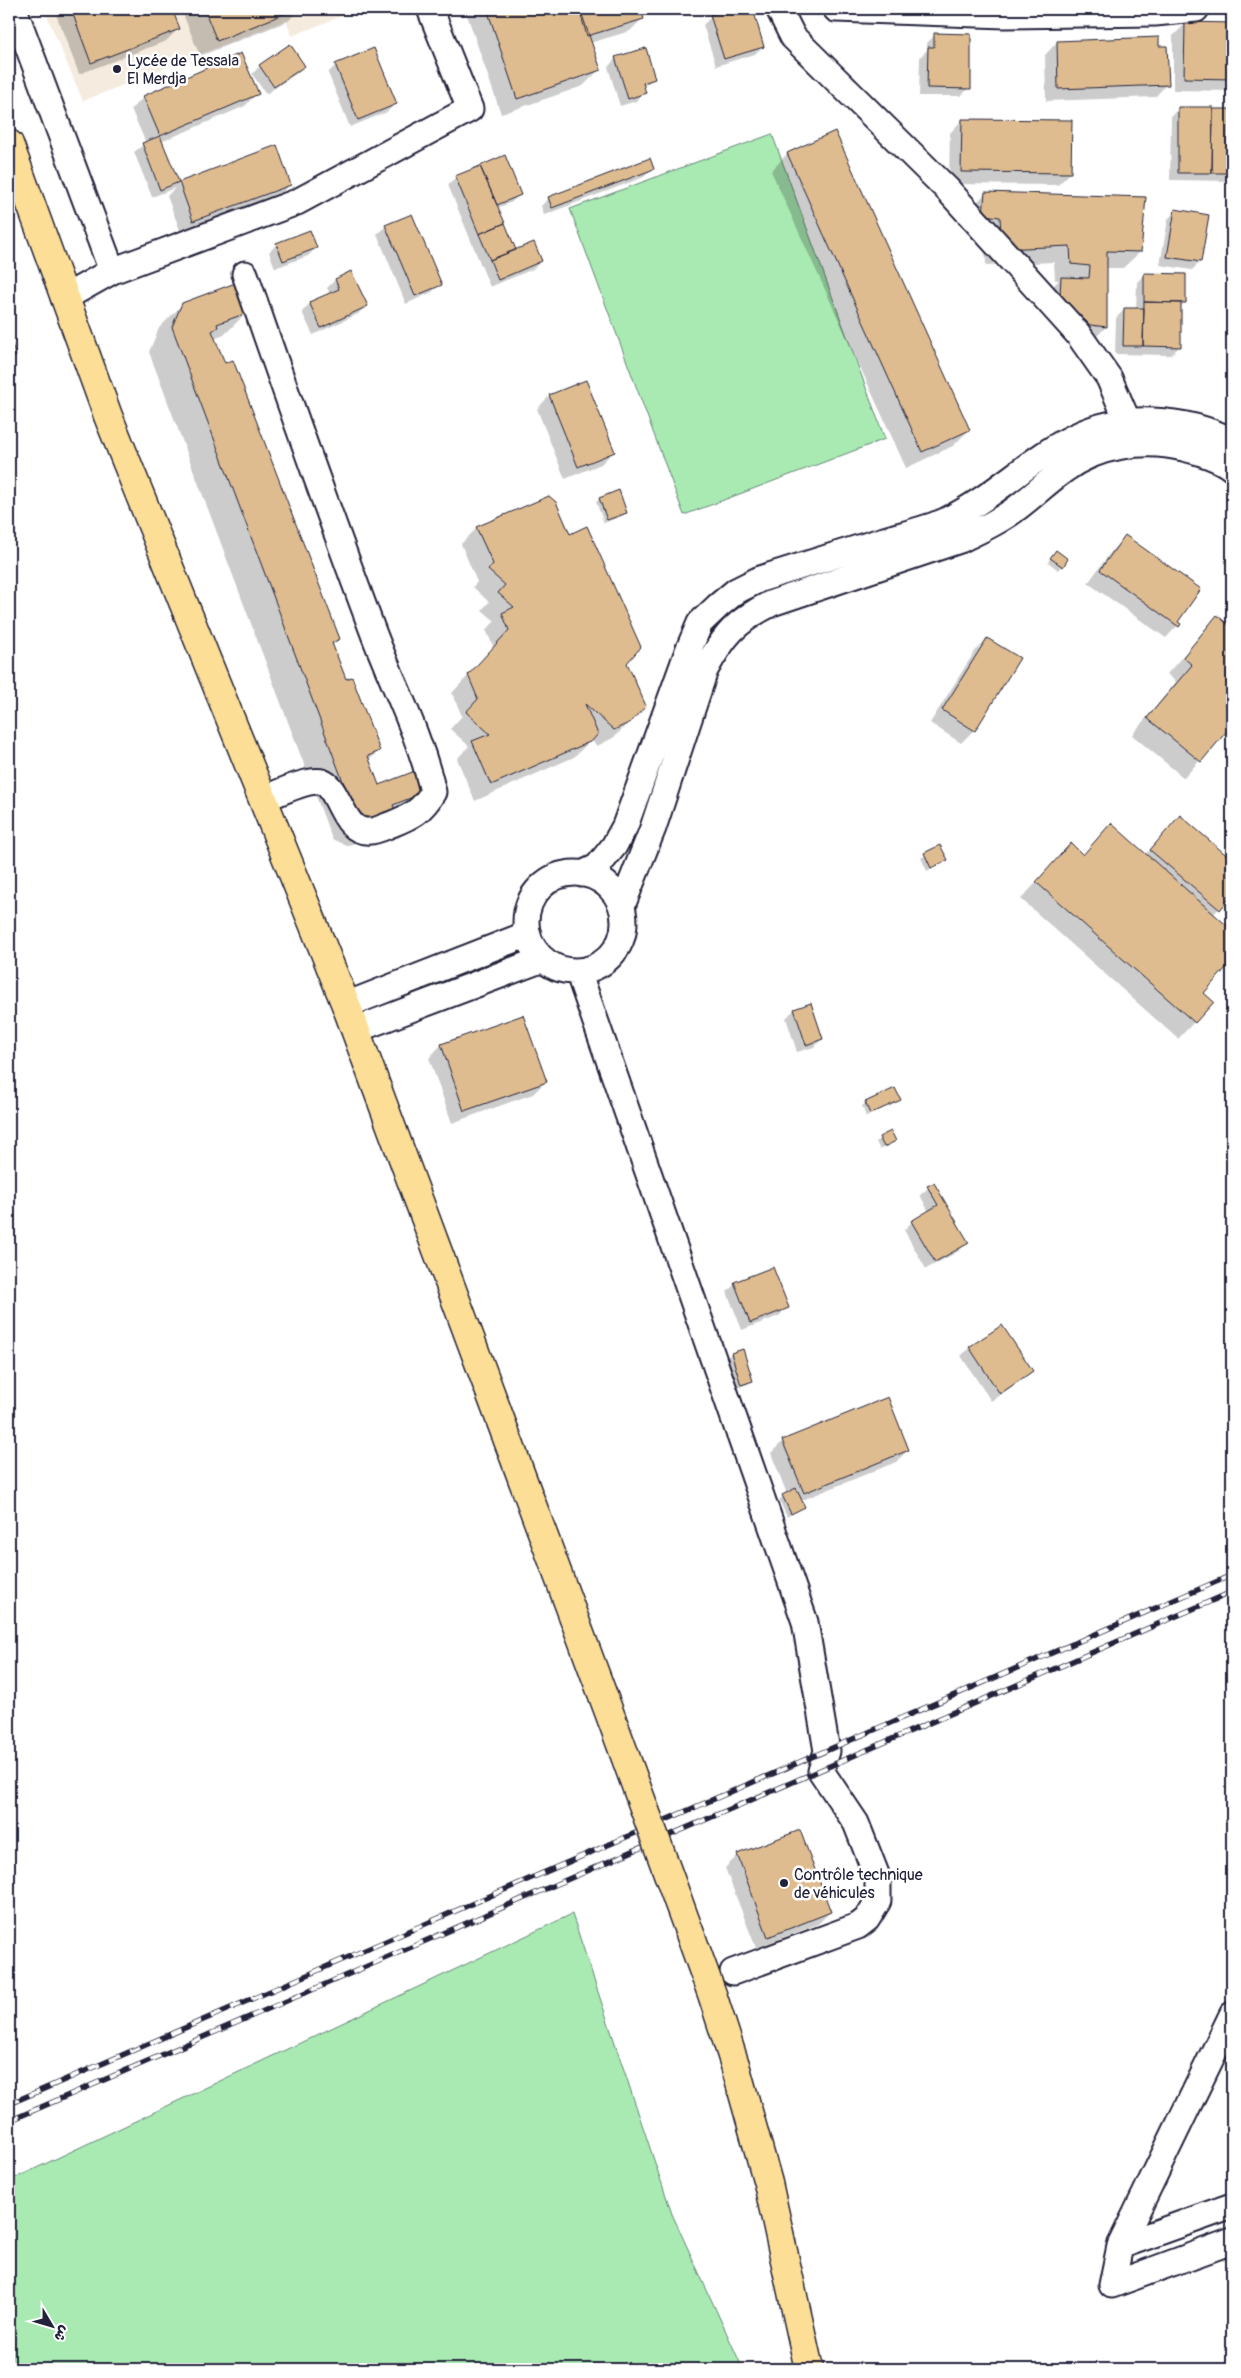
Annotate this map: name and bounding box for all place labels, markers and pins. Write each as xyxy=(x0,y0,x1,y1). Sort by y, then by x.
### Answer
place label: Lycée de Tessala El Merdja xyxy=(127,51,239,89)
marker: Lycée de Tessala El Merdja xyxy=(111,63,123,75)
place label: Contrôle technique de véhicules xyxy=(794,1865,923,1903)
marker: Contrôle technique de véhicules xyxy=(778,1877,790,1889)

